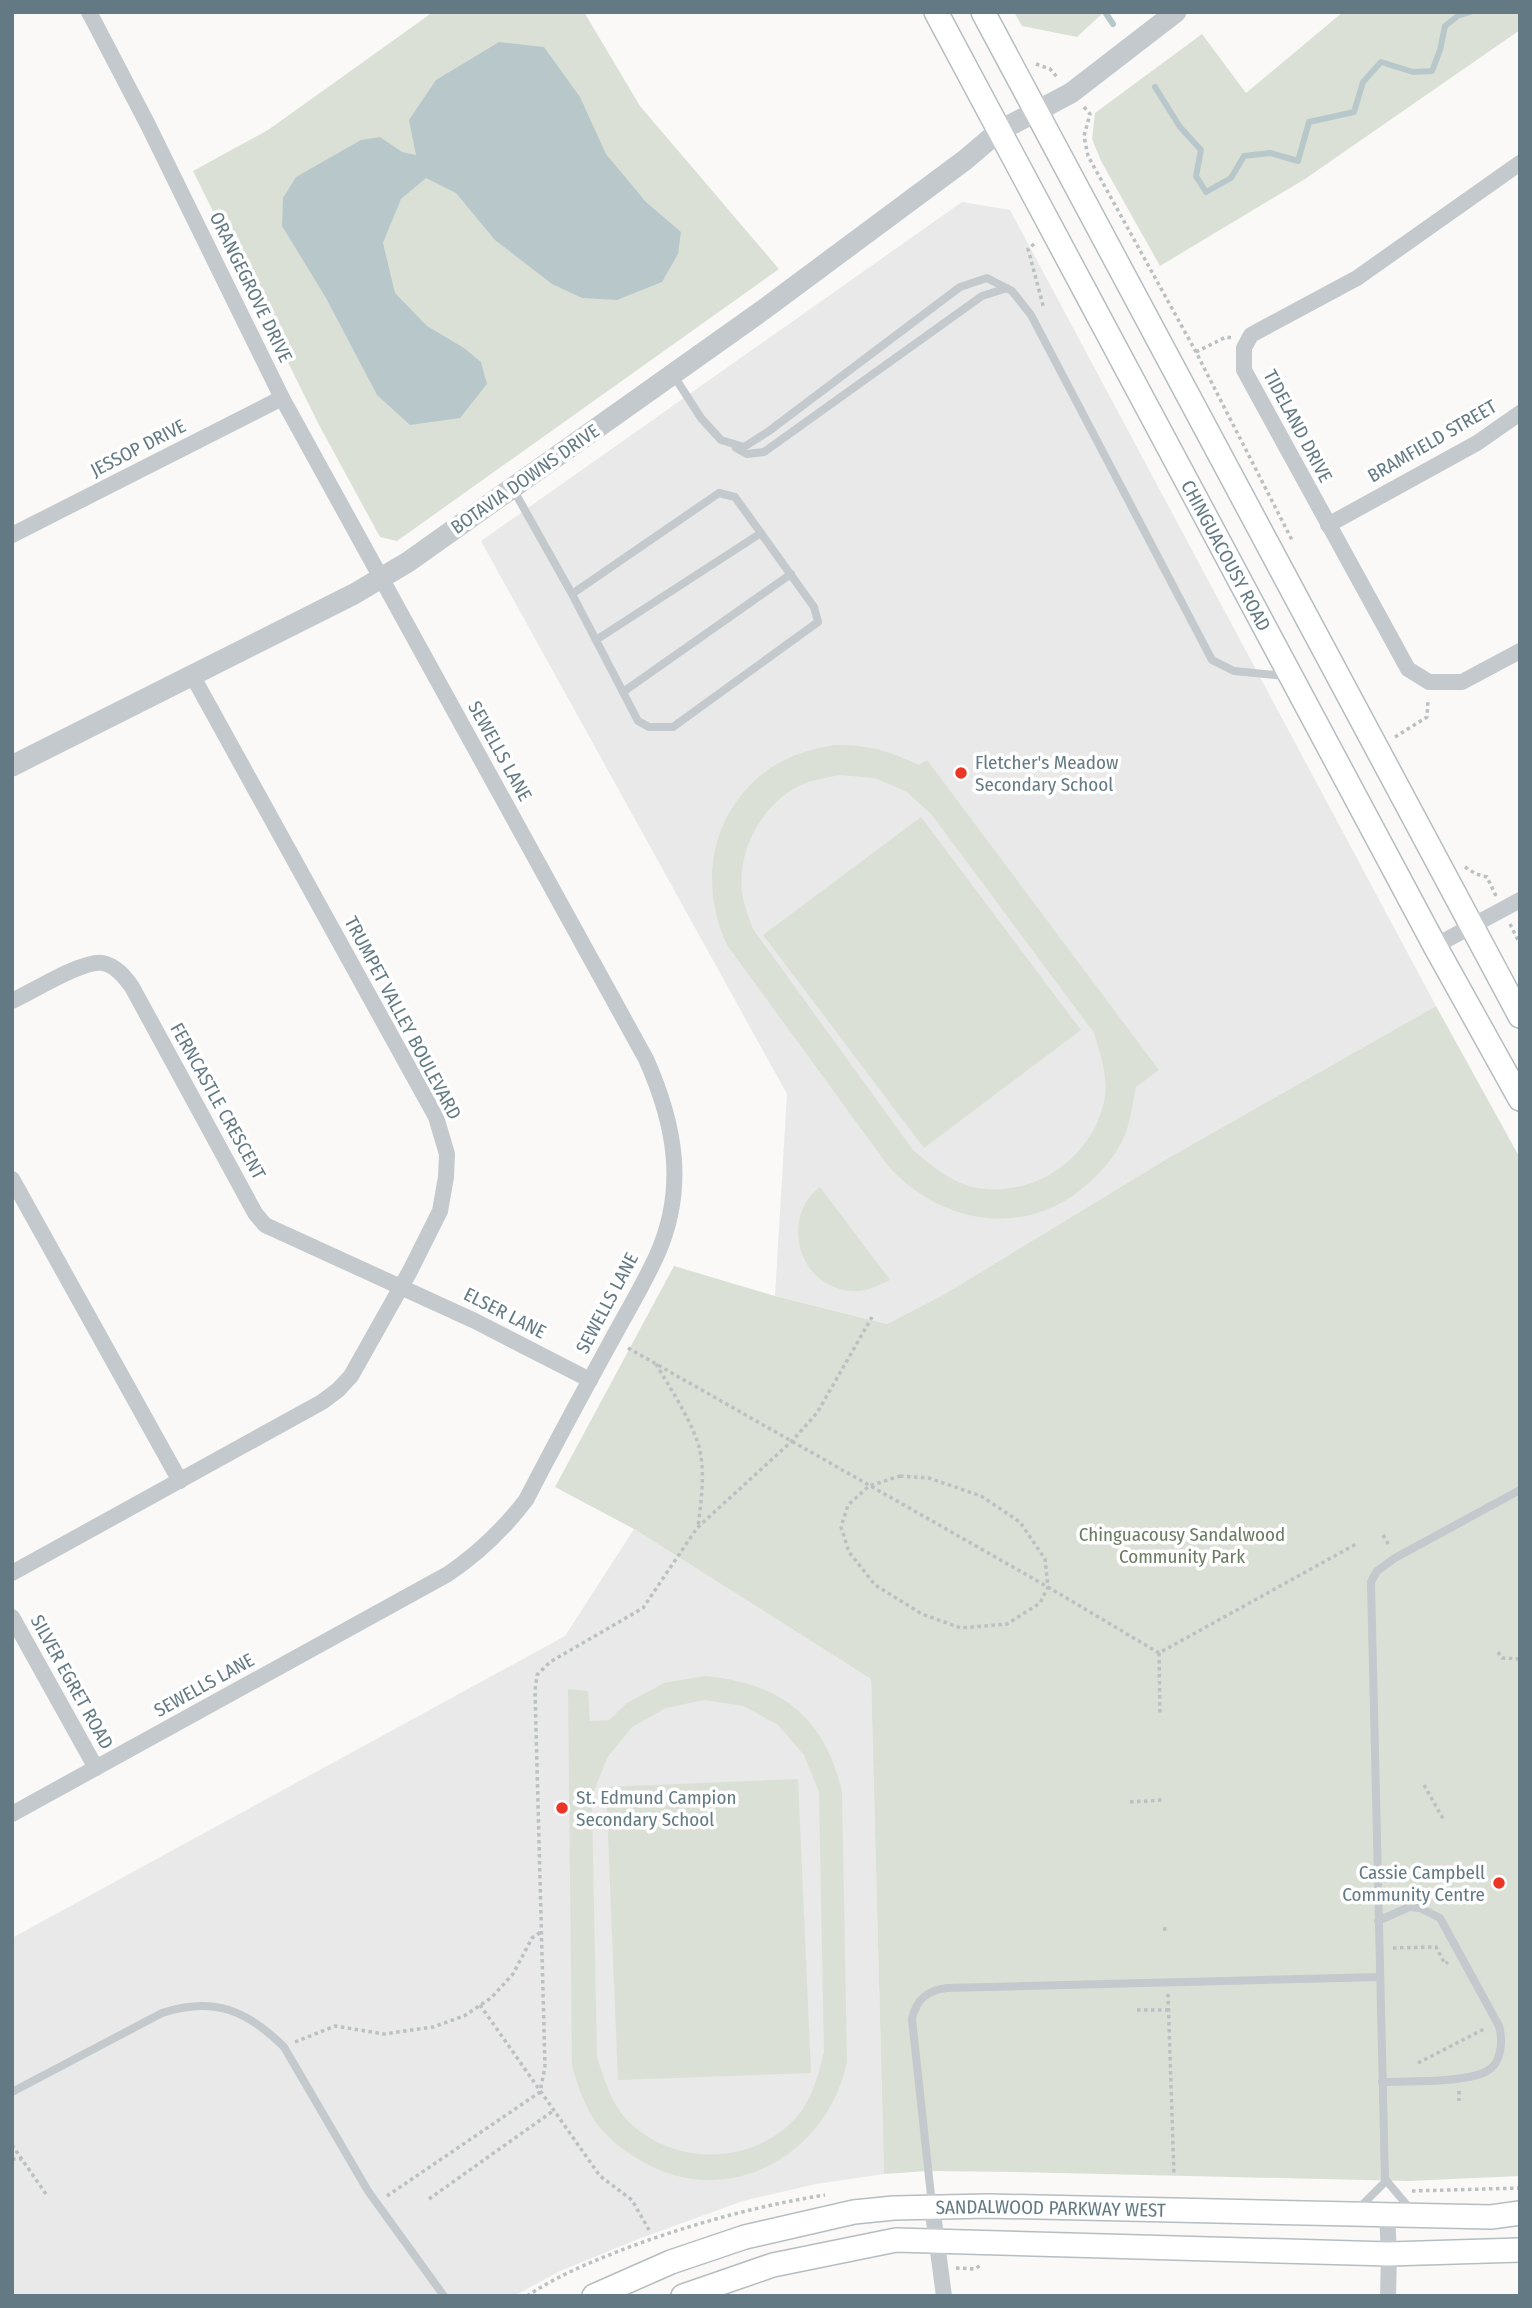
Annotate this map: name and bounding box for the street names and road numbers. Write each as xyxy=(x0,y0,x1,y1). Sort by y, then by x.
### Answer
street label: ORANGEGROVE DRIVE xyxy=(205,208,297,366)
street label: TIDELAND DRIVE xyxy=(1259,366,1337,486)
street label: BRAMFIELD STREET xyxy=(1363,395,1501,487)
street label: JESSOP DRIVE xyxy=(87,414,190,482)
street label: BOTAVIA DOWNS DRIVE xyxy=(446,419,604,539)
street label: CHINGUACOUSY ROAD xyxy=(1177,476,1276,635)
street label: SEWELLS LANE xyxy=(463,697,537,805)
street label: TRUMPET VALLEY BOULEVARD xyxy=(340,913,466,1123)
street label: FERNCASTLE CRESCENT xyxy=(165,1019,271,1183)
street label: SEWELLS LANE xyxy=(571,1249,643,1357)
street label: ELSER LANE xyxy=(460,1283,550,1343)
street label: SILVER EGRET ROAD xyxy=(26,1611,118,1753)
street label: SEWELLS LANE xyxy=(150,1648,258,1722)
street label: SANDALWOOD PARKWAY WEST xyxy=(935,2194,1166,2221)

